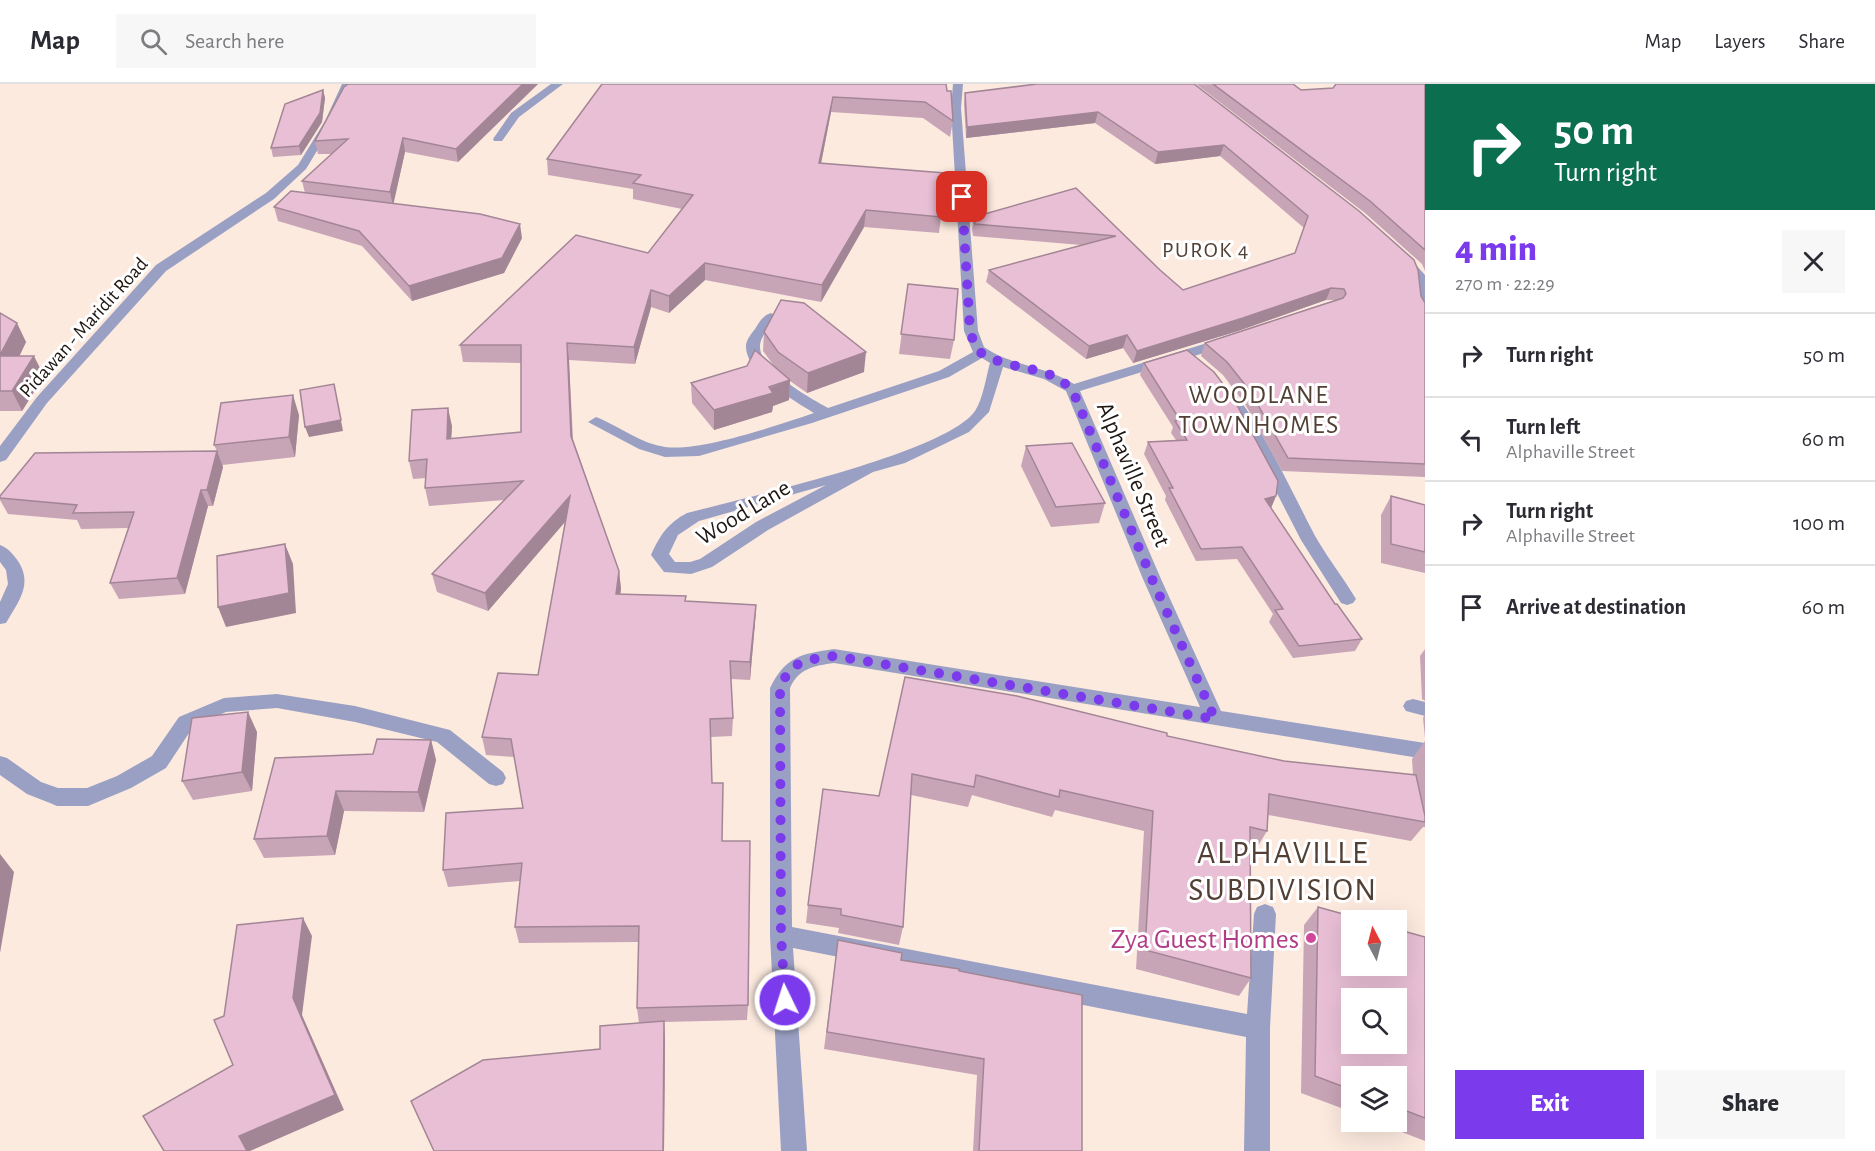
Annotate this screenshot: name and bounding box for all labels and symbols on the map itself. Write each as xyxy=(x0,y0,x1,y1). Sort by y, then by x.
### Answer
pin xyxy=(936,171,987,222)
district label: PUROK 4 xyxy=(1162,239,1250,261)
street label: Pidawan - Maridit Road xyxy=(16,254,152,401)
district label: WOODLANE TOWNHOMES xyxy=(1178,382,1340,438)
street label: Alphaville Street xyxy=(1092,399,1174,551)
street label: Wood Lane xyxy=(692,476,795,550)
district label: ALPHAVILLE SUBDIVISION xyxy=(1188,837,1378,906)
north arrow xyxy=(1341,910,1407,976)
place label: Zya Guest Homes xyxy=(1111,926,1299,954)
marker: Zya Guest Homes xyxy=(1304,931,1318,945)
position arrow xyxy=(753,968,817,1032)

